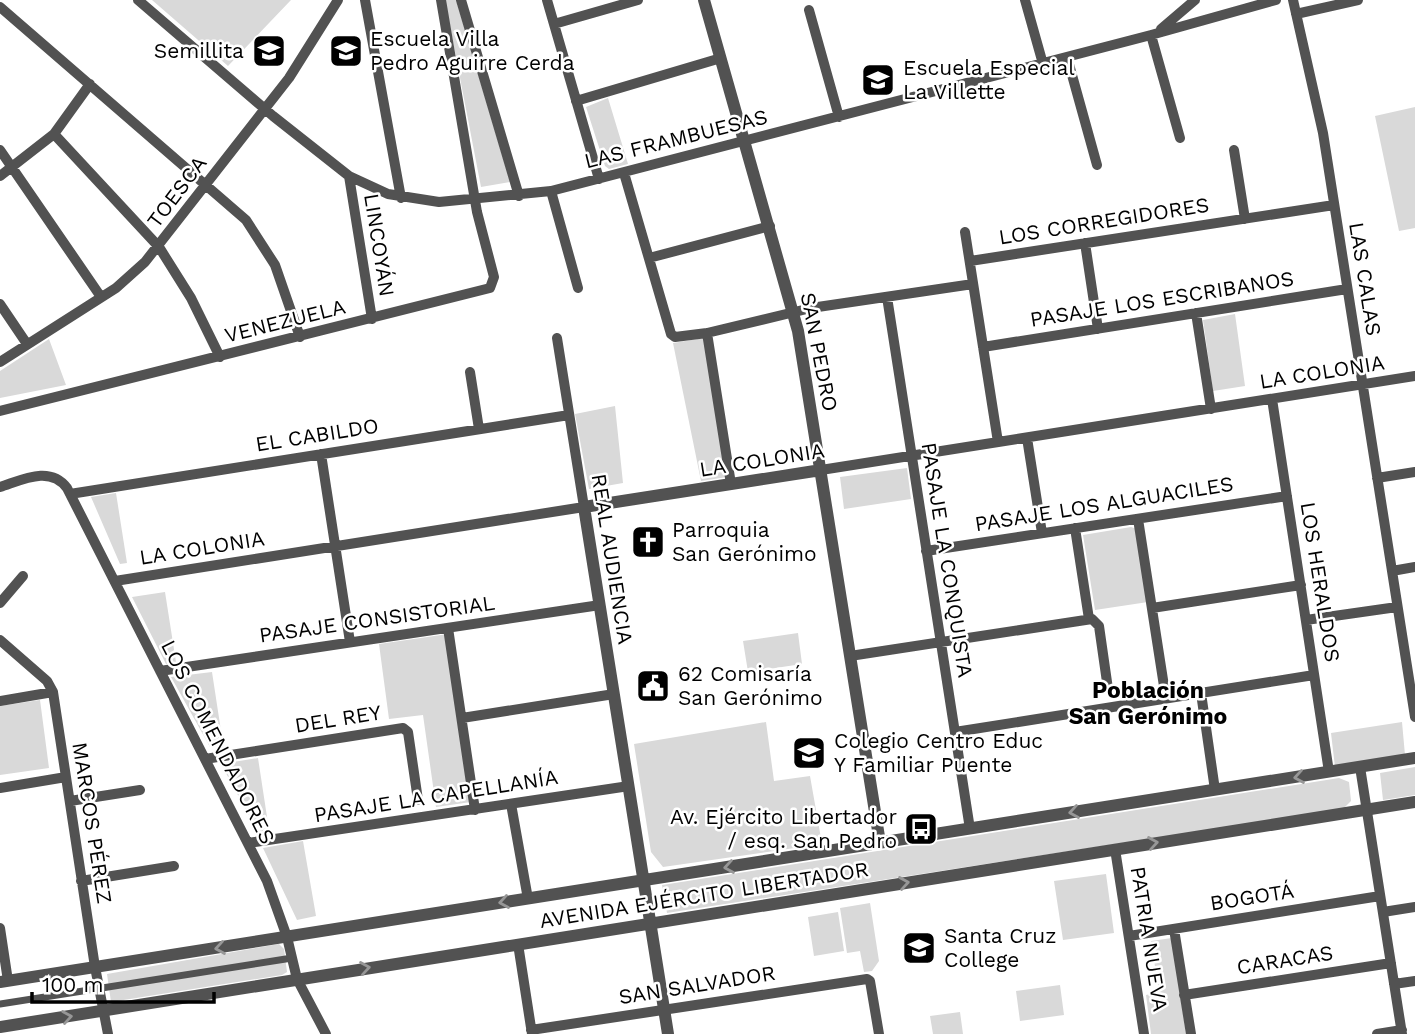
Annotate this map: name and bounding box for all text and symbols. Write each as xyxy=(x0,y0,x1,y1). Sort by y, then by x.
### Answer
place label: Escuela Villa Pedro Aguirre Cerda xyxy=(370,26,575,75)
school or university icon: Semillita xyxy=(250,32,288,70)
school or university icon: Escuela Villa Pedro Aguirre Cerda xyxy=(327,32,365,70)
place label: Semillita xyxy=(154,38,244,63)
place label: Escuela Especial La Villette xyxy=(903,55,1075,104)
school or university icon: Escuela Especial La Villette xyxy=(859,61,897,99)
street label: LAS FRAMBUESAS xyxy=(582,104,770,173)
street label: TOESCA xyxy=(142,151,212,232)
street label: LINCOYÁN xyxy=(359,192,400,298)
street label: LOS CORREGIDORES xyxy=(997,192,1211,249)
street label: LAS CALAS xyxy=(1344,220,1387,338)
street label: PASAJE LOS ESCRIBANOS xyxy=(1028,265,1296,332)
street label: SAN PEDRO xyxy=(796,290,843,413)
street label: VENEZUELA xyxy=(222,293,348,348)
street label: LA COLONIA xyxy=(1258,349,1386,394)
street label: EL CABILDO xyxy=(254,412,380,457)
street label: LA COLONIA xyxy=(698,437,826,482)
street label: PASAJE LA CONQUISTA xyxy=(917,441,978,679)
street label: PASAJE LOS ALGUACILES xyxy=(973,471,1235,536)
street label: REAL AUDIENCIA xyxy=(587,472,638,646)
street label: LOS HERALDOS xyxy=(1295,500,1346,664)
place label: Parroquia San Gerónimo xyxy=(672,517,817,566)
church icon: Parroquia San Gerónimo xyxy=(629,523,667,561)
street label: LA COLONIA xyxy=(138,525,266,570)
street label: PASAJE CONSISTORIAL xyxy=(258,590,496,647)
street label: LOS COMENDADORES xyxy=(156,636,281,848)
place label: 62 Comisaría San Gerónimo xyxy=(678,661,823,710)
public building icon: 62 Comisaría San Gerónimo xyxy=(634,667,672,705)
district label: Población San Gerónimo xyxy=(1069,677,1227,730)
street label: DEL REY xyxy=(293,699,383,738)
place label: Colegio Centro Educ Y Familiar Puente xyxy=(834,728,1043,777)
school or university icon: Colegio Centro Educ Y Familiar Puente xyxy=(790,734,828,772)
street label: MARCOS PÉREZ xyxy=(67,740,118,905)
street label: PASAJE LA CAPELLANÍA xyxy=(312,764,560,827)
one-way arrow xyxy=(1293,769,1305,784)
place label: Av. Ejército Libertador / esq. San Pedro xyxy=(670,804,897,853)
one-way arrow xyxy=(1069,804,1080,819)
bus stop icon: Av. Ejército Libertador / esq. San Pedro xyxy=(902,810,940,848)
one-way arrow xyxy=(1147,836,1159,851)
street label: AVENIDA EJÉRCITO LIBERTADOR xyxy=(538,856,870,933)
one-way arrow xyxy=(723,859,735,874)
street label: PATRIA NUEVA xyxy=(1126,865,1173,1013)
one-way arrow xyxy=(898,876,910,891)
street label: BOGOTÁ xyxy=(1208,878,1296,915)
one-way arrow xyxy=(498,895,510,910)
place label: Santa Cruz College xyxy=(944,923,1057,972)
school or university icon: Santa Cruz College xyxy=(900,929,938,967)
one-way arrow xyxy=(214,940,226,955)
street label: CARACAS xyxy=(1235,940,1335,979)
scale bar xyxy=(32,960,214,1004)
street label: SAN SALVADOR xyxy=(617,960,777,1009)
one-way arrow xyxy=(359,961,371,976)
text: 100 m xyxy=(42,972,104,997)
one-way arrow xyxy=(62,1010,73,1025)

